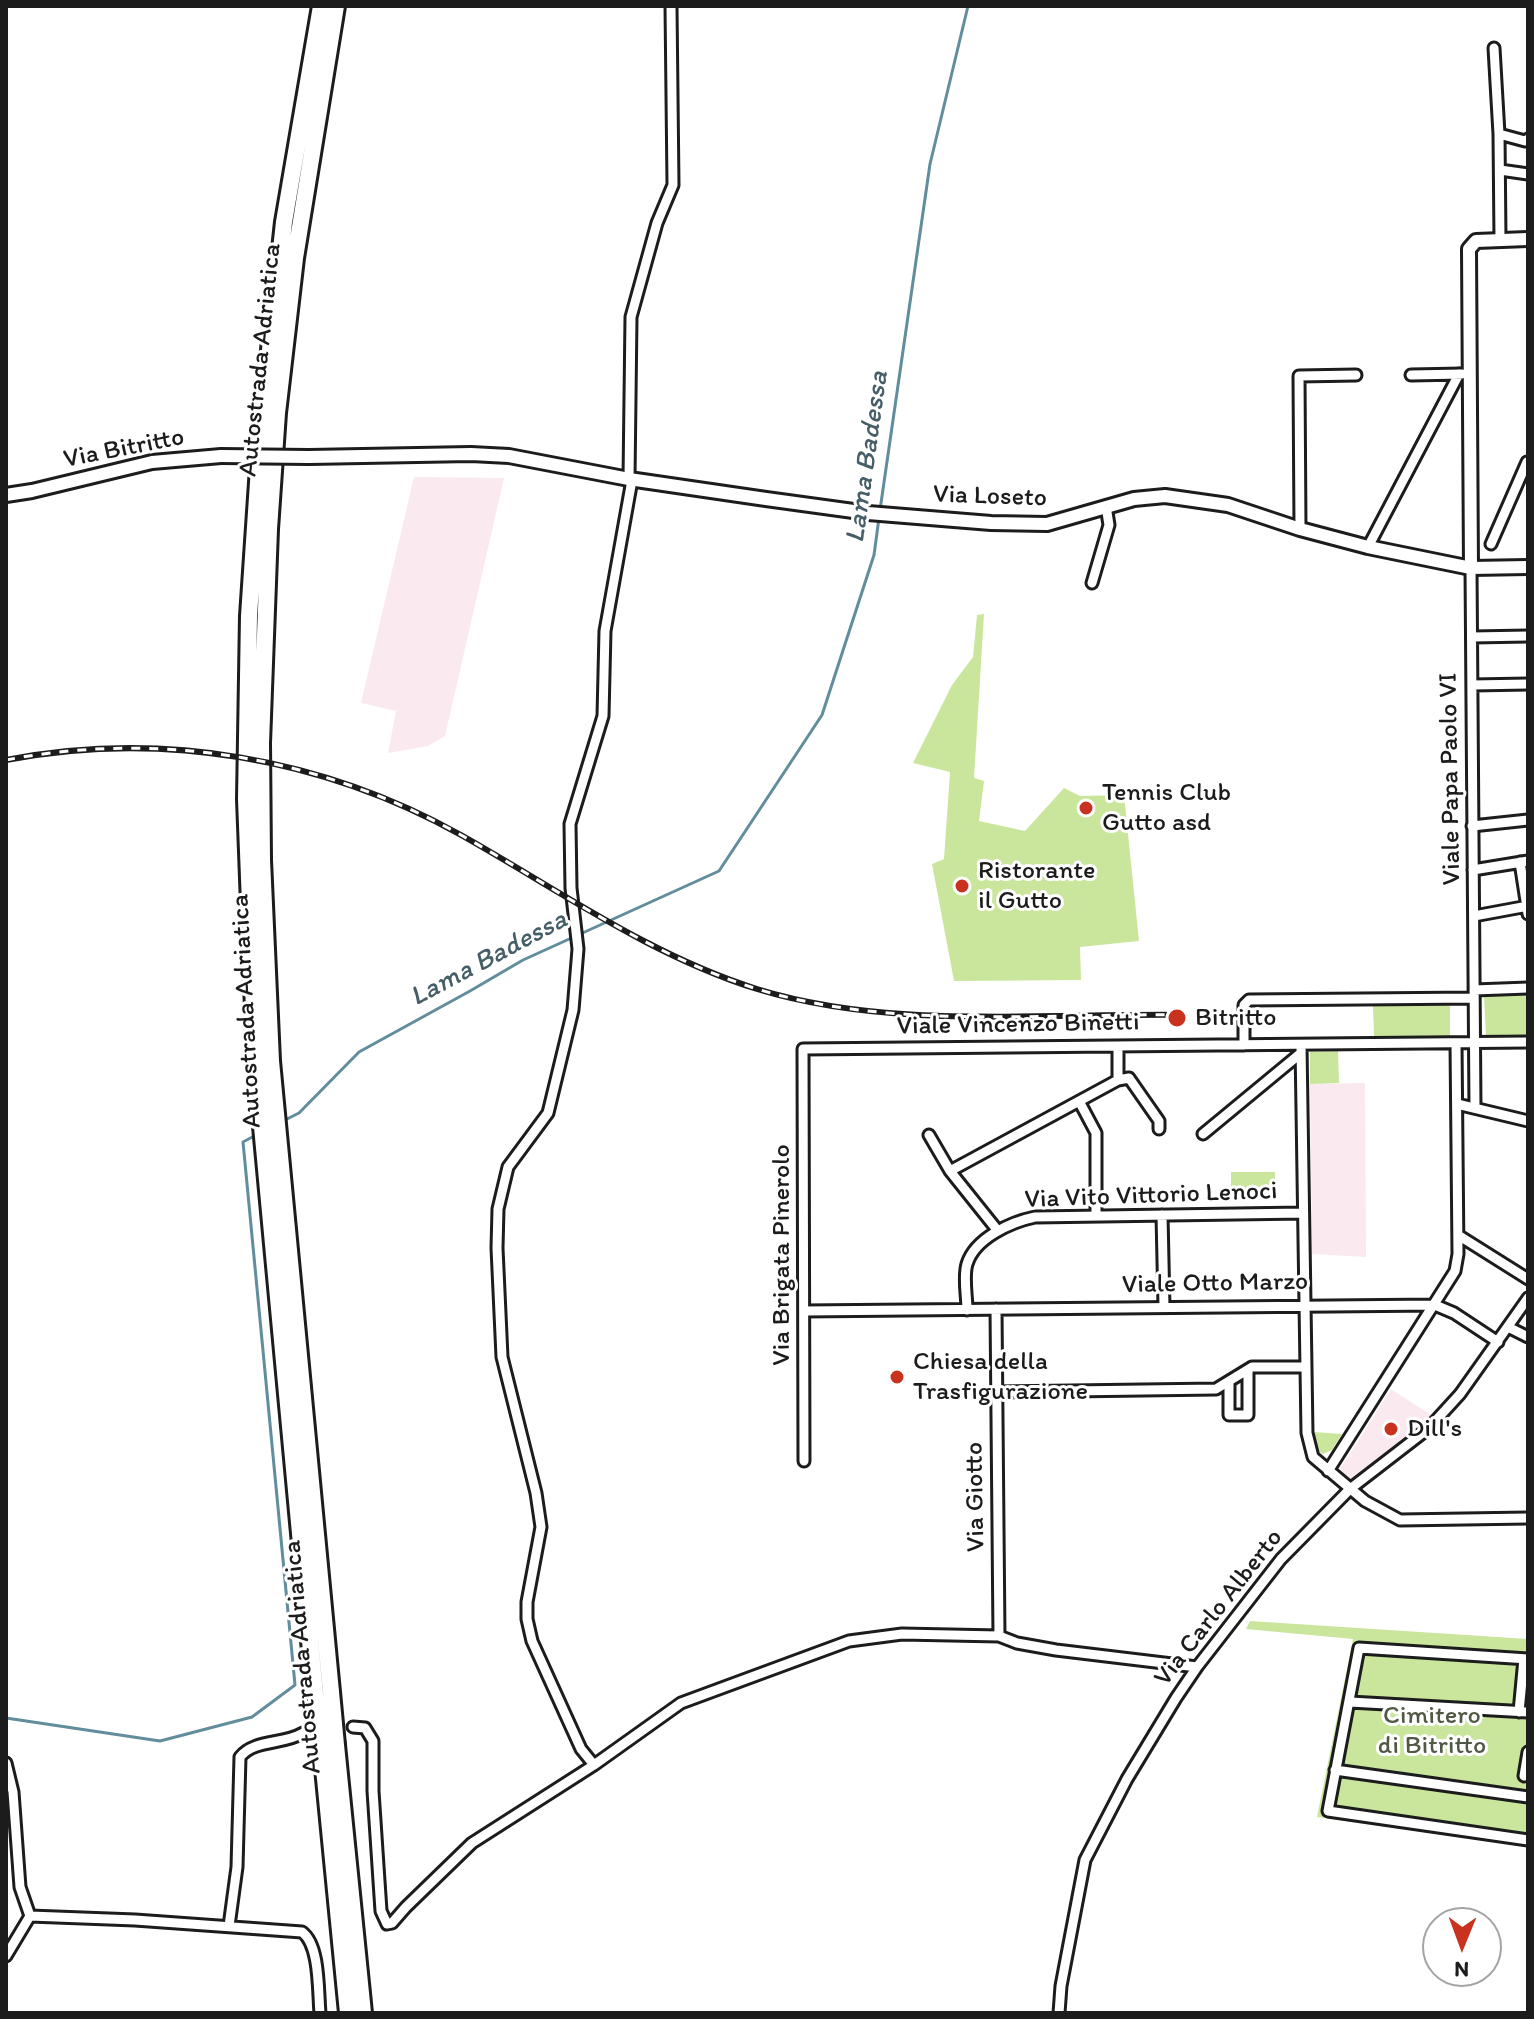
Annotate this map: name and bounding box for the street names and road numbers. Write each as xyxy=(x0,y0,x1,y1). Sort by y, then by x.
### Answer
street label: Autostrada Adriatica xyxy=(233,242,289,478)
street label: Via Bitritto xyxy=(61,422,187,476)
street label: Via Loseto xyxy=(933,479,1047,515)
street label: Viale Papa Paolo VI xyxy=(1434,672,1468,886)
street label: Autostrada Adriatica xyxy=(225,893,269,1129)
street label: Viale Vincenzo Binetti xyxy=(896,1007,1140,1043)
street label: Via Brigata Pinerolo xyxy=(766,1144,798,1366)
street label: Via Vito Vittorio Lenoci xyxy=(1024,1176,1278,1216)
street label: Viale Otto Marzo xyxy=(1122,1267,1308,1301)
street label: Via Giotto xyxy=(959,1442,993,1552)
street label: Via Carlo Alberto xyxy=(1148,1523,1290,1693)
street label: Autostrada Adriatica xyxy=(277,1539,329,1775)

